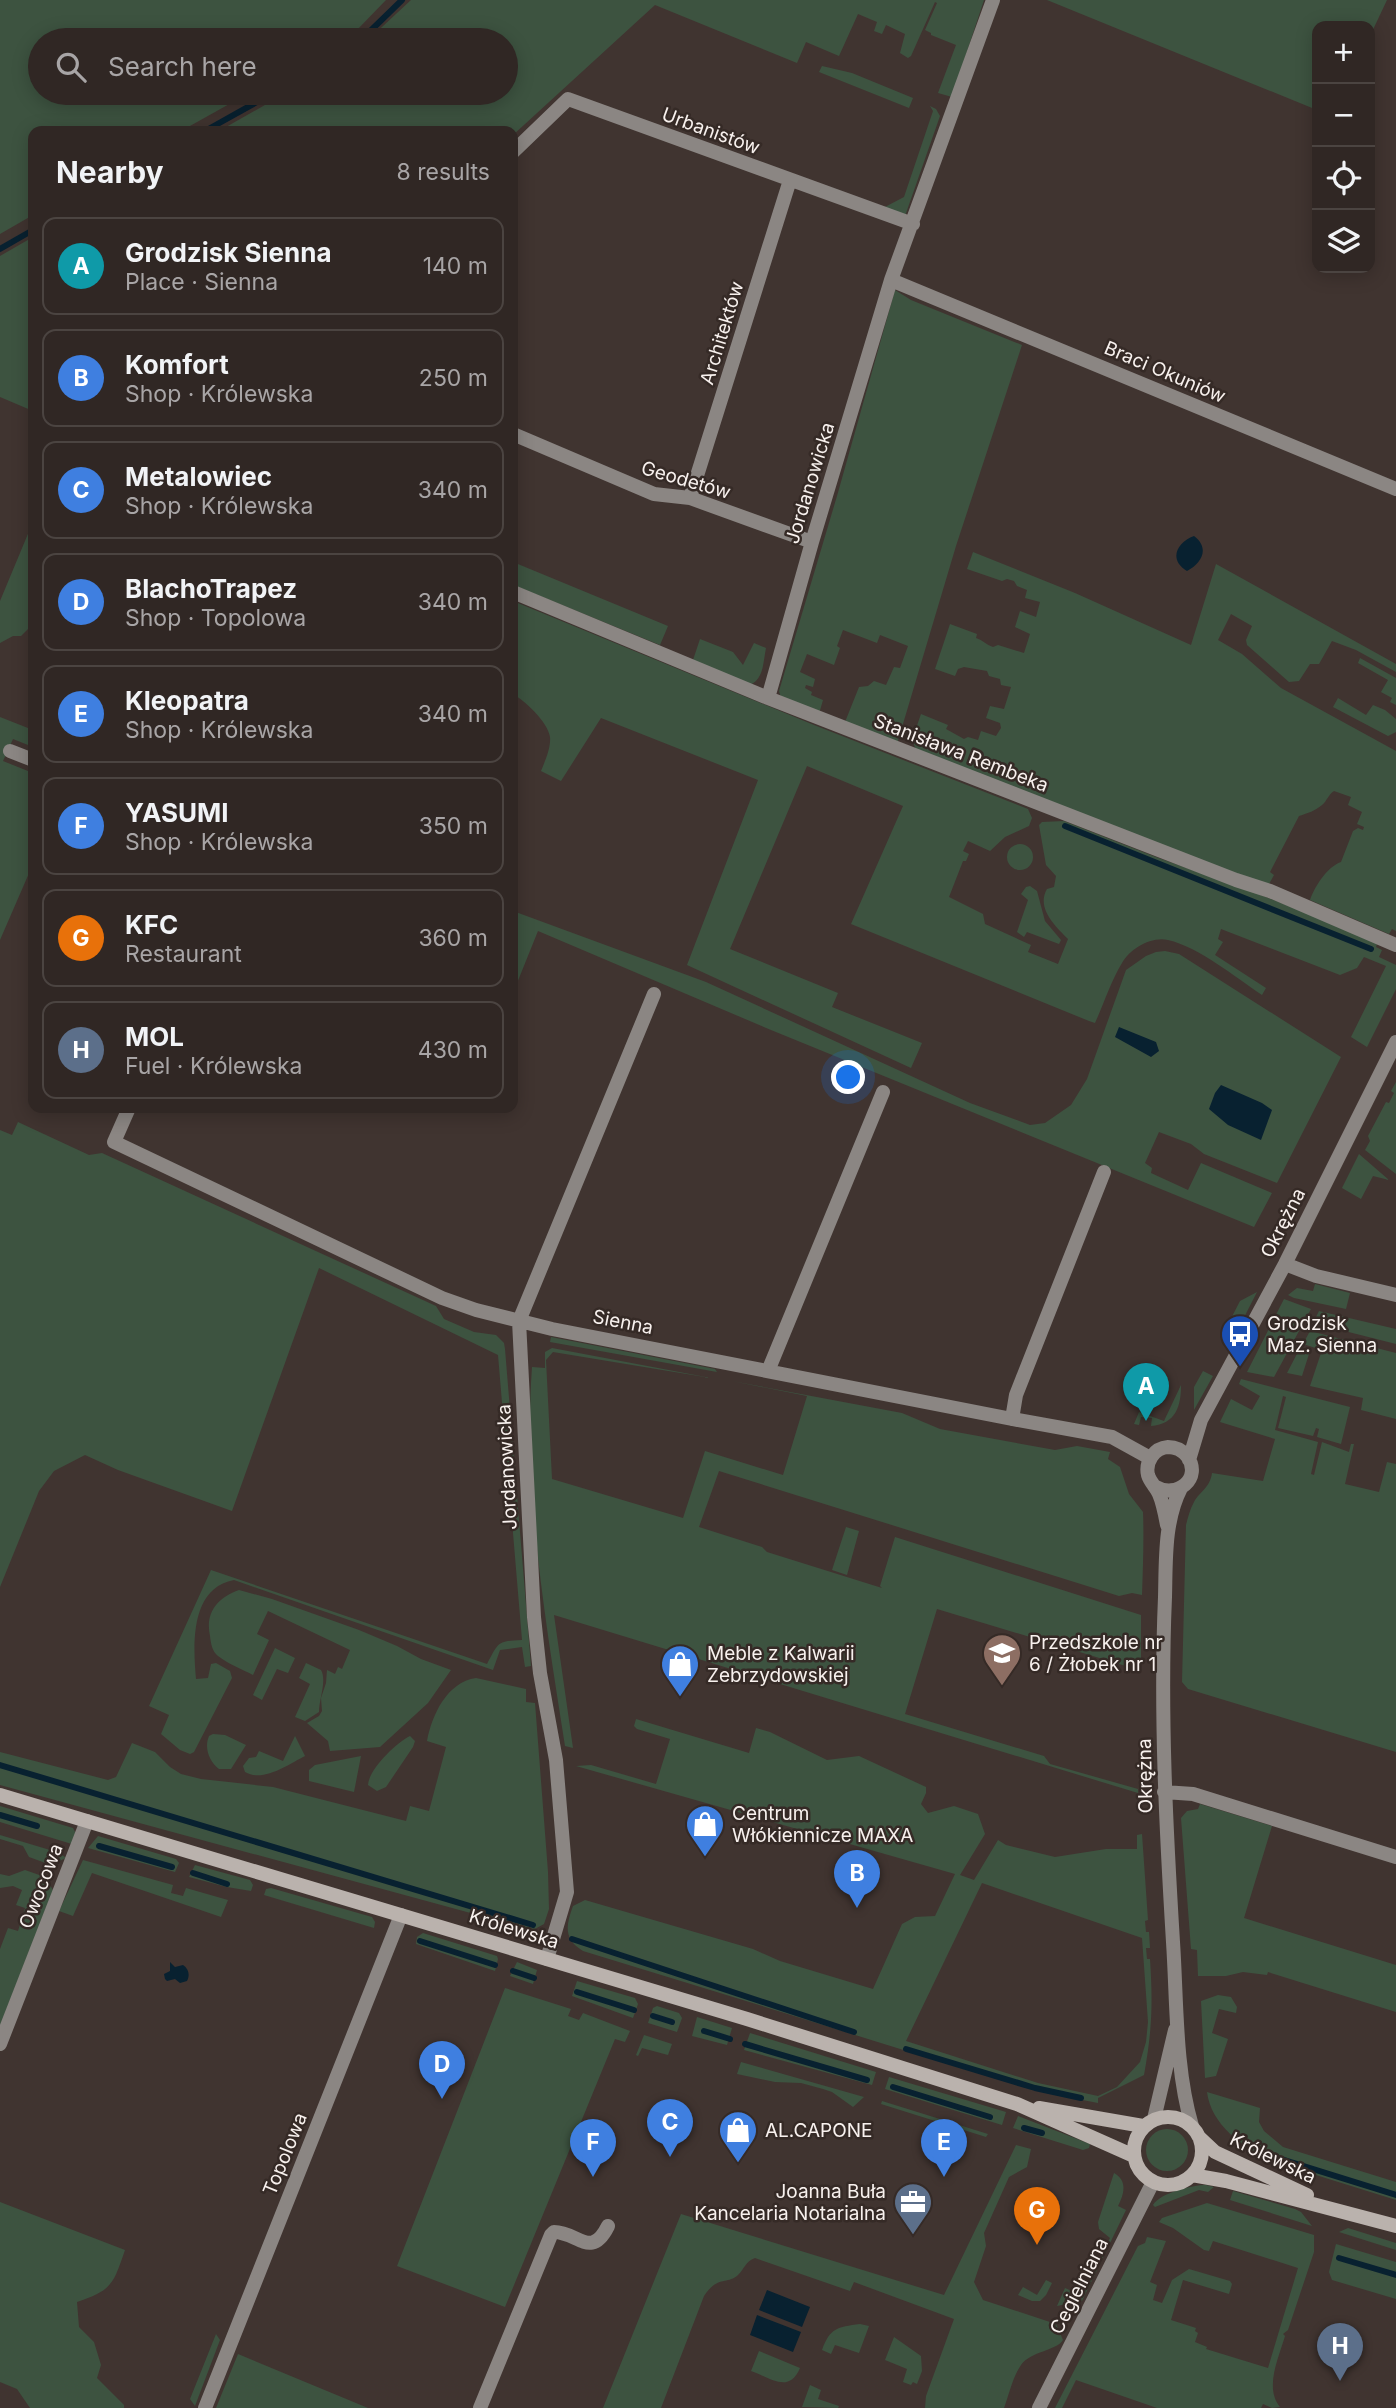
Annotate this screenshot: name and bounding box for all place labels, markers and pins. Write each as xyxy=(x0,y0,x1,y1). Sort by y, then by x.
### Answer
place label: Grodzisk Maz. Sienna xyxy=(1267,1312,1377,1357)
bus stop icon: Grodzisk Maz. Sienna xyxy=(1219,1313,1261,1368)
pin: A xyxy=(1123,1363,1169,1421)
place label: Przedszkole nr 6 / Żłobek nr 1 xyxy=(1029,1631,1163,1676)
school or university icon: Przedszkole nr 6 / Żłobek nr 1 xyxy=(981,1632,1023,1687)
place label: Meble z Kalwarii Zebrzydowskiej xyxy=(707,1642,855,1687)
shop icon: Meble z Kalwarii Zebrzydowskiej xyxy=(659,1643,701,1698)
place label: Centrum Włókiennicze MAXA xyxy=(732,1802,913,1847)
shop icon: Centrum Włókiennicze MAXA xyxy=(684,1803,726,1858)
pin: B xyxy=(834,1850,880,1908)
pin: D xyxy=(419,2041,465,2099)
pin: C xyxy=(647,2099,693,2157)
shop icon: AL.CAPONE xyxy=(717,2109,759,2164)
pin: F xyxy=(570,2119,616,2177)
place label: AL.CAPONE xyxy=(765,2119,873,2142)
pin: E xyxy=(921,2119,967,2177)
place label: Joanna Buła Kancelaria Notarialna xyxy=(694,2180,886,2225)
office icon: Joanna Buła Kancelaria Notarialna xyxy=(892,2181,934,2236)
pin: G xyxy=(1014,2187,1060,2245)
pin: H xyxy=(1317,2323,1363,2381)

